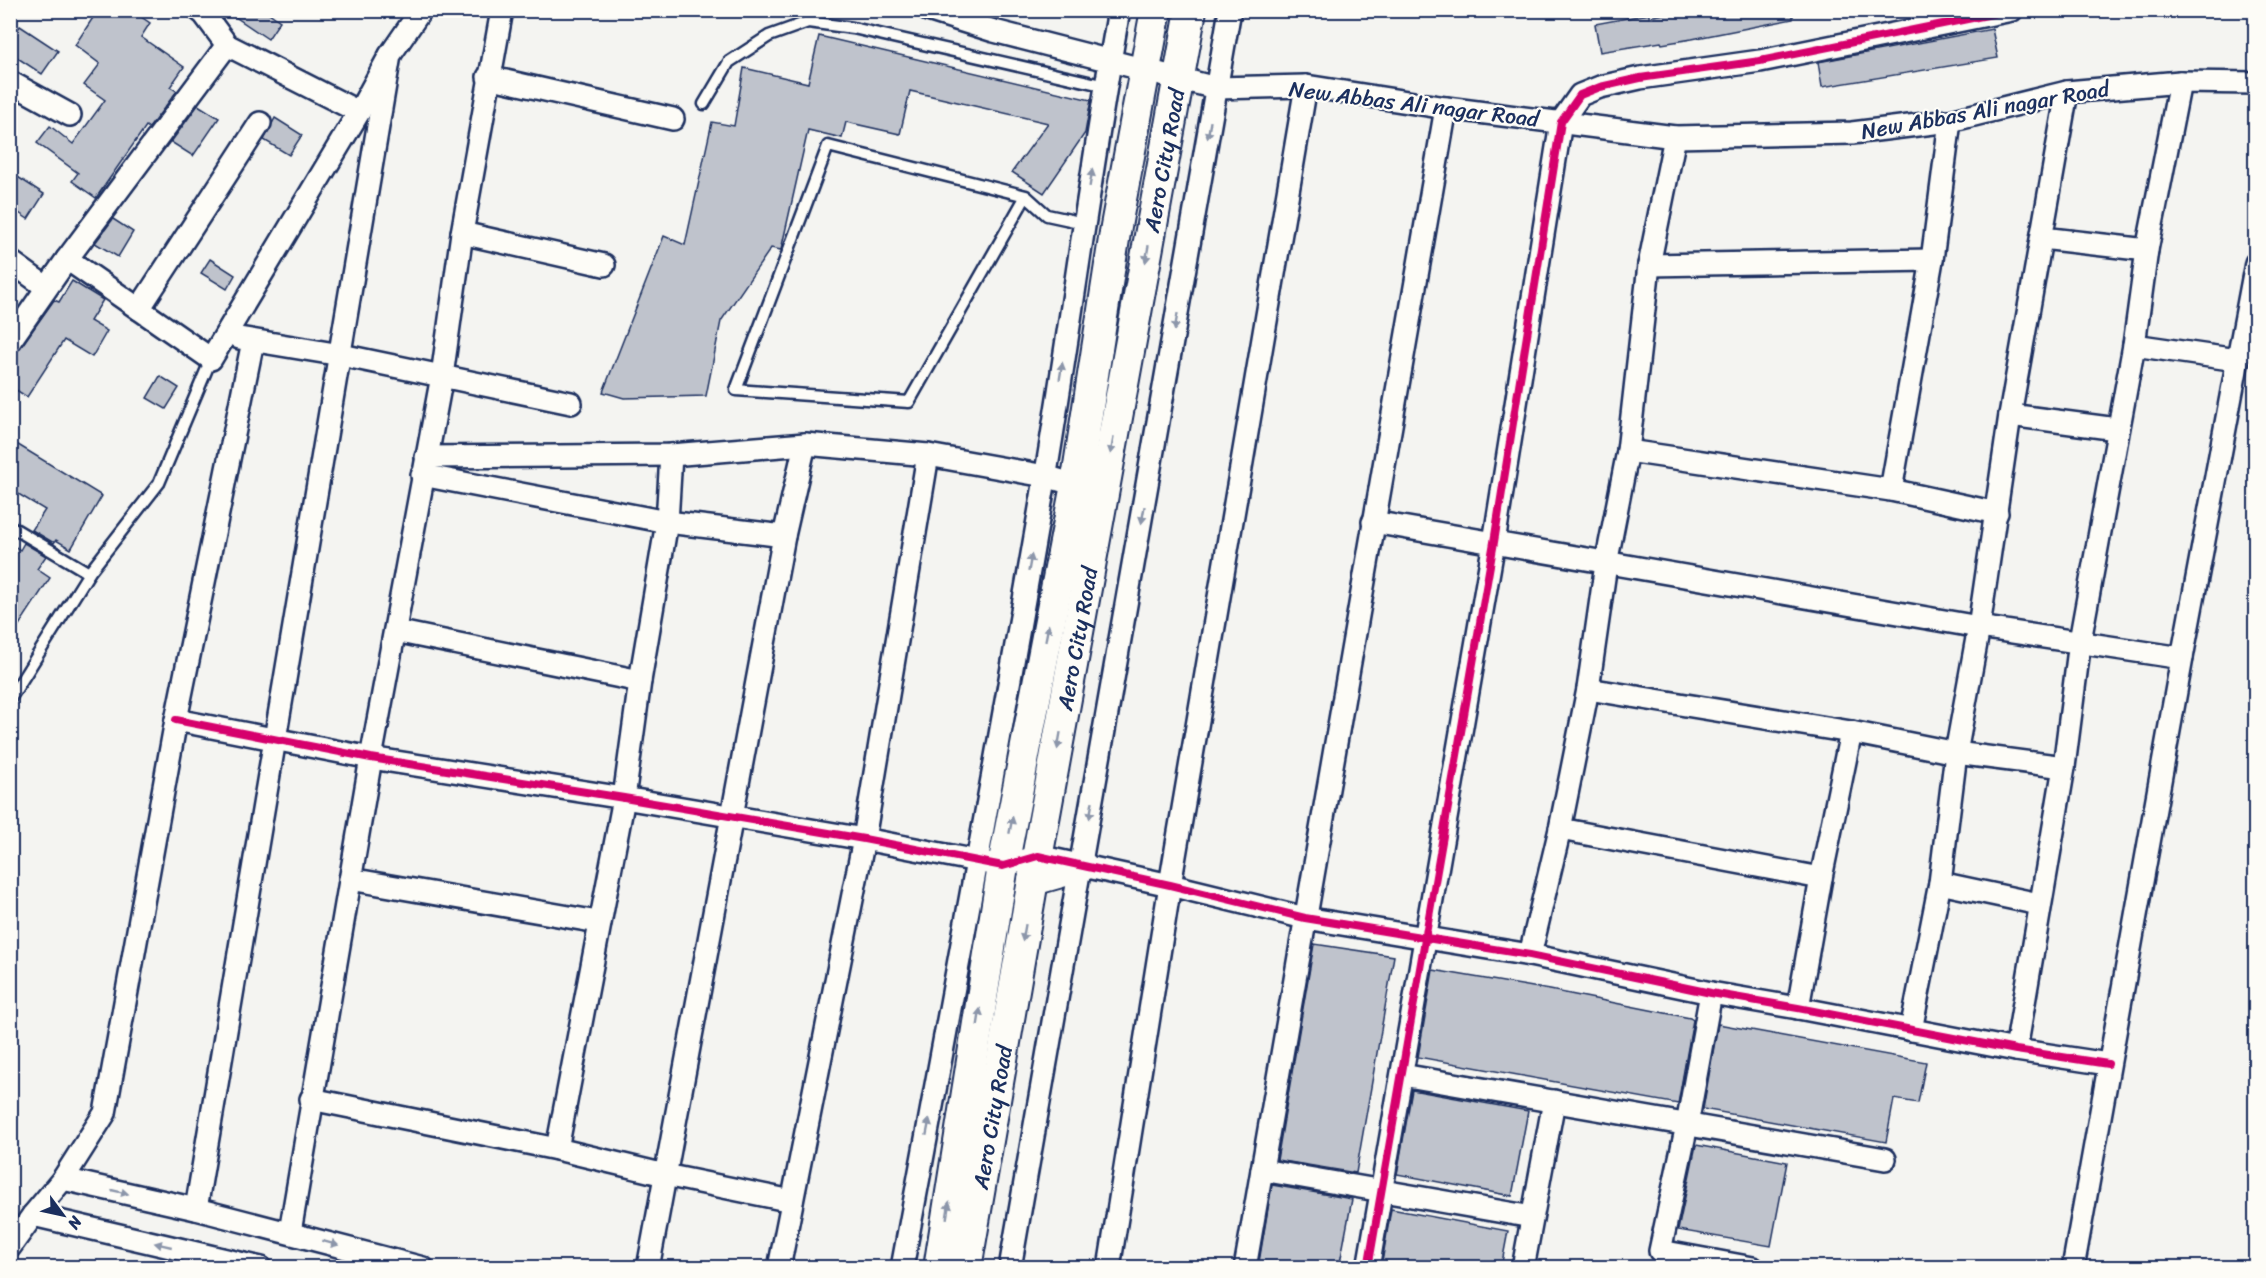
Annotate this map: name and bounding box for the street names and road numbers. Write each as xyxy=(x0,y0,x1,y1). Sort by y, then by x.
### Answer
street label: New Abbas Ali nagar Road xyxy=(1287,69,1543,139)
street label: New Abbas Ali nagar Road xyxy=(1858,69,2114,151)
street label: Aero City Road xyxy=(1131,84,1196,236)
street label: Aero City Road xyxy=(1044,562,1109,715)
street label: Aero City Road xyxy=(960,1041,1024,1193)

